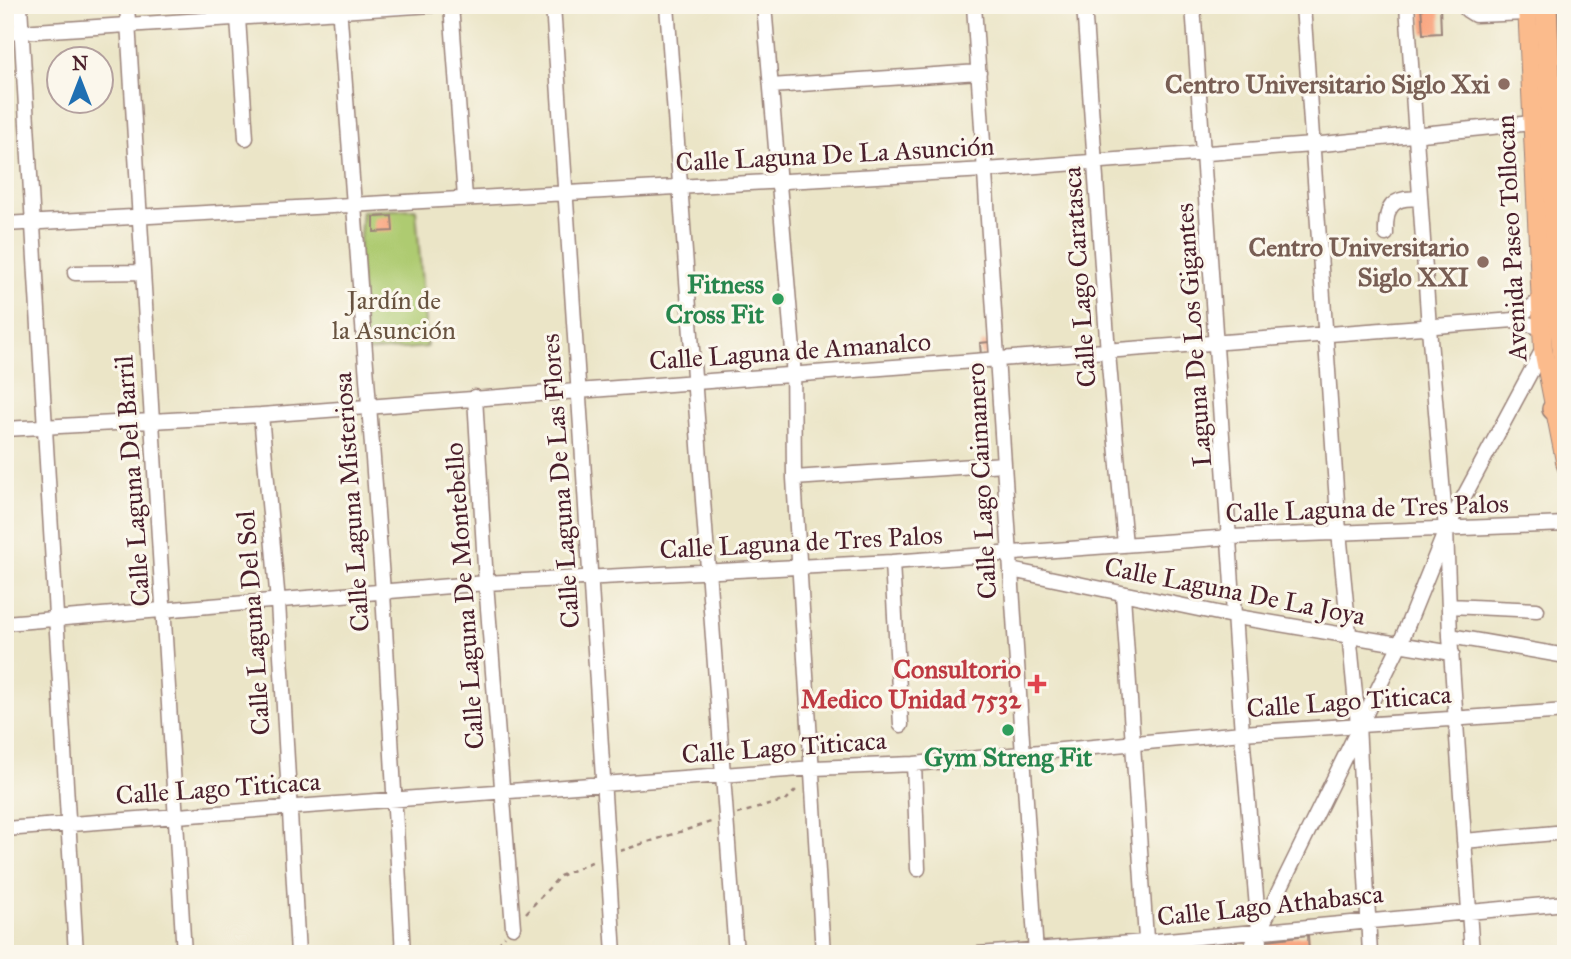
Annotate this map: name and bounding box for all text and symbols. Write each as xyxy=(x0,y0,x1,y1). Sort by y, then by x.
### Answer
north arrow xyxy=(46,46,116,116)
text: N xyxy=(72,52,88,75)
place label: Centro Universitario Siglo Xxi xyxy=(1165,68,1491,101)
marker: Centro Universitario Siglo Xxi xyxy=(1496,76,1512,92)
street label: Avenida Paseo Tollocan xyxy=(1489,114,1533,363)
street label: Calle Laguna De La Asunción xyxy=(675,130,995,178)
street label: Calle Lago Caratasca xyxy=(1055,165,1103,389)
street label: Laguna De Los Gigantes xyxy=(1168,202,1218,468)
place label: Centro Universitario Siglo XXI xyxy=(1248,231,1469,294)
marker: Centro Universitario Siglo XXI xyxy=(1475,254,1491,270)
place label: Fitness Cross Fit xyxy=(666,268,765,330)
park label: Jardín de la Asunción xyxy=(332,284,456,346)
marker: Fitness Cross Fit xyxy=(770,291,786,307)
street label: Calle Laguna de Amanalco xyxy=(648,325,932,377)
street label: Calle Laguna De Las Flores xyxy=(534,333,586,629)
street label: Calle Laguna Del Barril xyxy=(107,354,157,608)
street label: Calle Lago Caimanero xyxy=(959,362,1003,600)
street label: Calle Laguna Misteriosa xyxy=(326,371,376,633)
street label: Calle Laguna De Montebello xyxy=(437,441,491,751)
street label: Calle Laguna de Tres Palos xyxy=(1225,487,1509,529)
street label: Calle Laguna Del Sol xyxy=(229,509,277,737)
street label: Calle Laguna de Tres Palos xyxy=(659,519,943,565)
street label: Calle Laguna De La Joya xyxy=(1102,550,1368,632)
place label: Consultorio Medico Unidad 7532 xyxy=(801,653,1022,715)
marker: Consultorio Medico Unidad 7532 xyxy=(1027,674,1047,694)
street label: Calle Lago Titicaca xyxy=(1245,678,1453,724)
marker: Gym Streng Fit xyxy=(1000,722,1016,738)
street label: Calle Lago Titicaca xyxy=(680,724,888,770)
place label: Gym Streng Fit xyxy=(924,741,1093,774)
street label: Calle Lago Titicaca xyxy=(114,765,322,811)
street label: Calle Lago Athabasca xyxy=(1155,877,1385,933)

